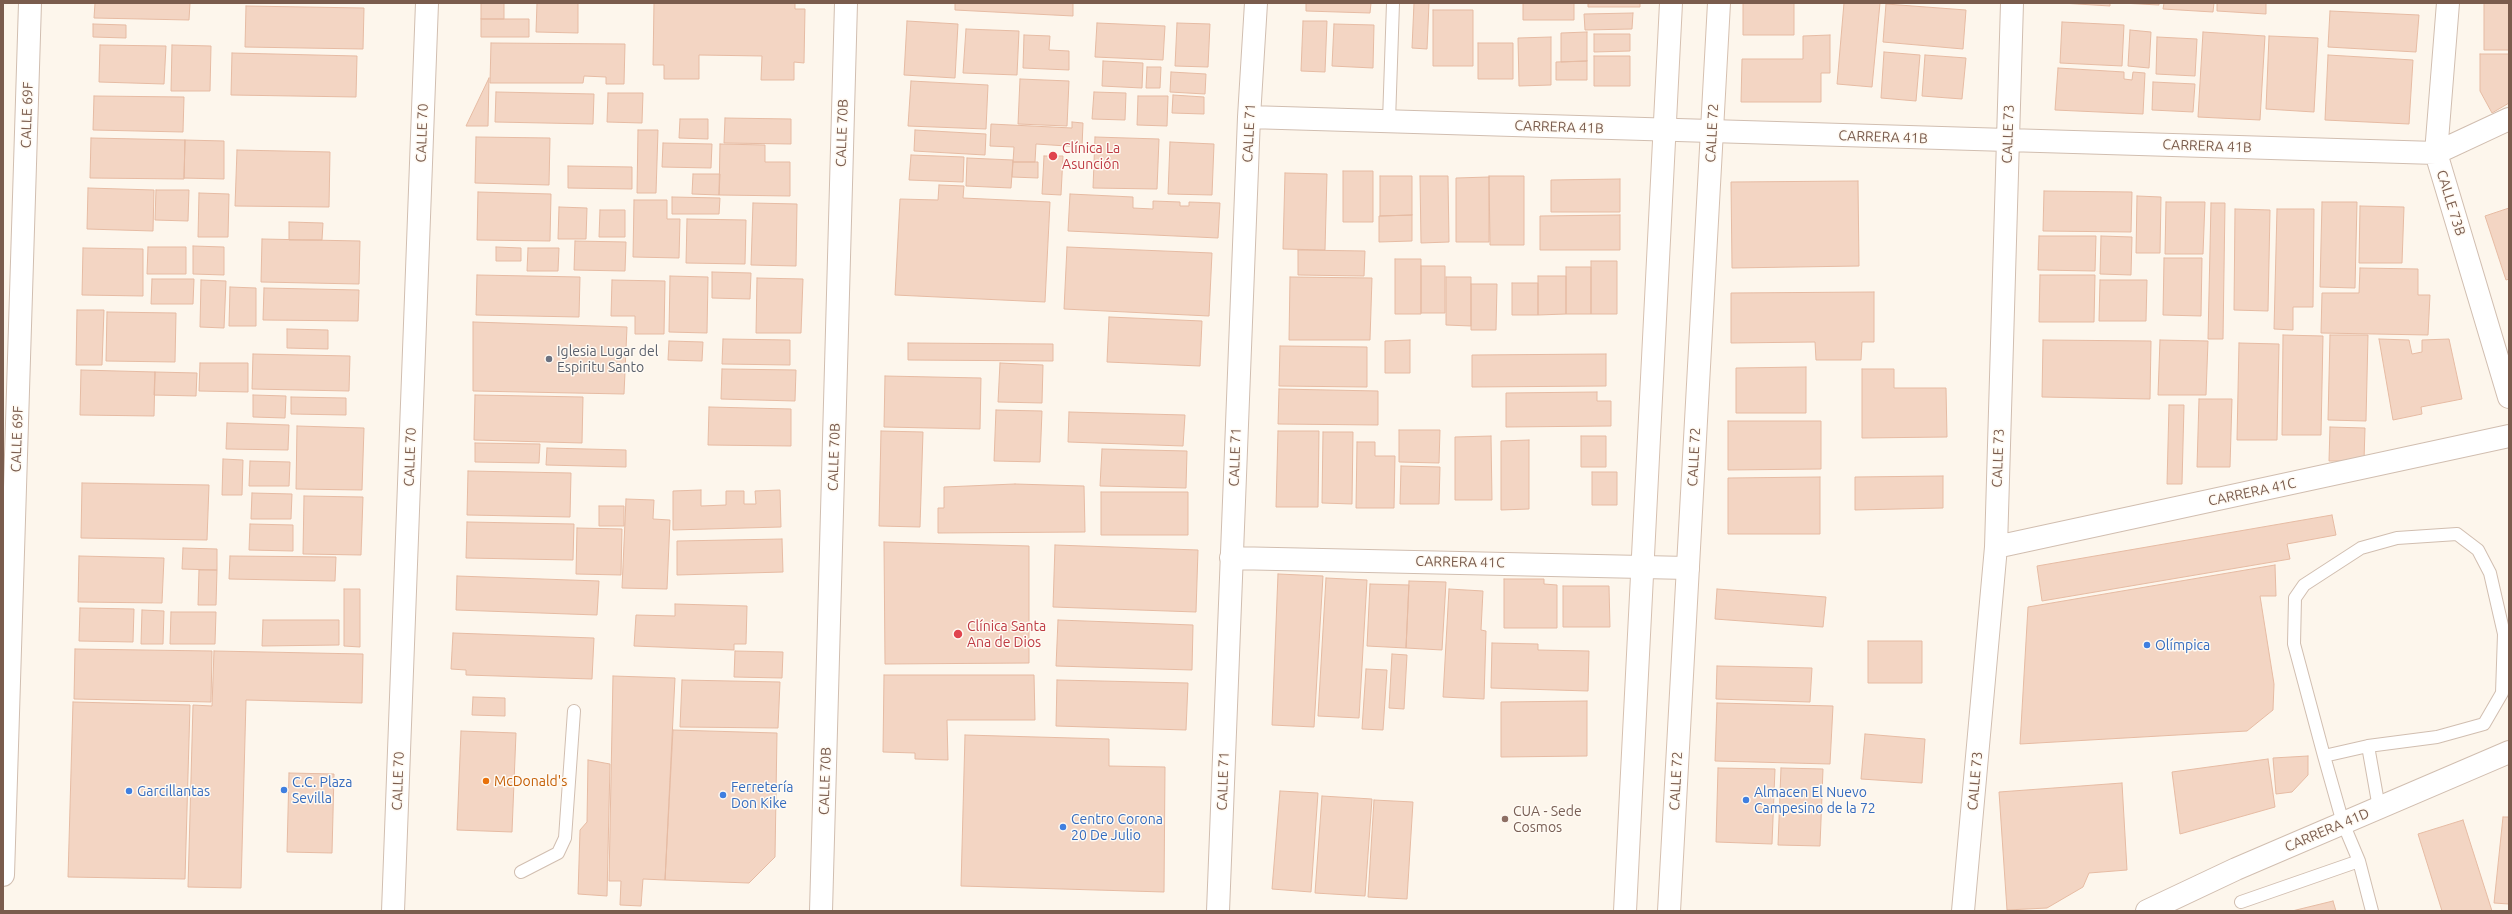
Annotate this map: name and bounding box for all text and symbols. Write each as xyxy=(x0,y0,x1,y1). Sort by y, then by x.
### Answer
street label: CALLE 69F xyxy=(17,81,37,149)
street label: CALLE 70B xyxy=(832,99,852,167)
street label: CALLE 70 xyxy=(413,103,431,163)
street label: CALLE 71 xyxy=(1239,103,1259,163)
street label: CALLE 72 xyxy=(1702,103,1722,163)
street label: CALLE 73 xyxy=(1999,104,2017,164)
street label: CARRERA 41B xyxy=(1514,117,1604,137)
street label: CARRERA 41B xyxy=(1838,127,1928,147)
street label: CARRERA 41B xyxy=(2162,136,2252,156)
place label: Clínica La Asunción xyxy=(1062,140,1120,172)
marker: Clínica La Asunción xyxy=(1047,150,1059,162)
street label: CALLE 73B xyxy=(2433,168,2469,238)
place label: Iglesia Lugar del Espiritu Santo xyxy=(557,343,658,376)
marker: Iglesia Lugar del Espiritu Santo xyxy=(544,354,554,364)
street label: CALLE 69F xyxy=(7,405,27,473)
street label: CALLE 70B xyxy=(824,423,844,491)
street label: CALLE 70 xyxy=(401,427,419,487)
street label: CALLE 71 xyxy=(1226,427,1244,487)
street label: CALLE 72 xyxy=(1684,427,1704,487)
street label: CALLE 73 xyxy=(1989,428,2007,488)
street label: CARRERA 41C xyxy=(2207,475,2297,509)
street label: CARRERA 41C xyxy=(1415,553,1505,571)
place label: Clínica Santa Ana de Dios xyxy=(967,618,1046,650)
marker: Clínica Santa Ana de Dios xyxy=(952,628,964,640)
place label: Olímpica xyxy=(2155,637,2210,653)
marker: Olímpica xyxy=(2142,640,2152,650)
street label: CALLE 70B xyxy=(815,747,835,815)
street label: CALLE 70 xyxy=(389,751,407,811)
street label: CALLE 71 xyxy=(1214,751,1232,811)
street label: CALLE 72 xyxy=(1666,751,1686,811)
street label: CALLE 73 xyxy=(1964,751,1986,811)
place label: McDonald's xyxy=(494,773,567,789)
place label: C.C. Plaza Sevilla xyxy=(292,774,352,806)
marker: McDonald's xyxy=(481,776,491,786)
place label: Ferretería Don Kike xyxy=(731,779,794,812)
place label: Garcillantas xyxy=(137,783,210,799)
place label: Almacen El Nuevo Campesino de la 72 xyxy=(1754,784,1876,816)
marker: C.C. Plaza Sevilla xyxy=(279,785,289,795)
marker: Garcillantas xyxy=(124,786,134,796)
marker: Ferretería Don Kike xyxy=(718,790,728,800)
marker: Almacen El Nuevo Campesino de la 72 xyxy=(1741,795,1751,805)
place label: CUA - Sede Cosmos xyxy=(1513,803,1582,836)
street label: CARRERA 41D xyxy=(2282,805,2372,855)
place label: Centro Corona 20 De Julio xyxy=(1071,811,1163,844)
marker: CUA - Sede Cosmos xyxy=(1500,814,1510,824)
marker: Centro Corona 20 De Julio xyxy=(1058,822,1068,832)

